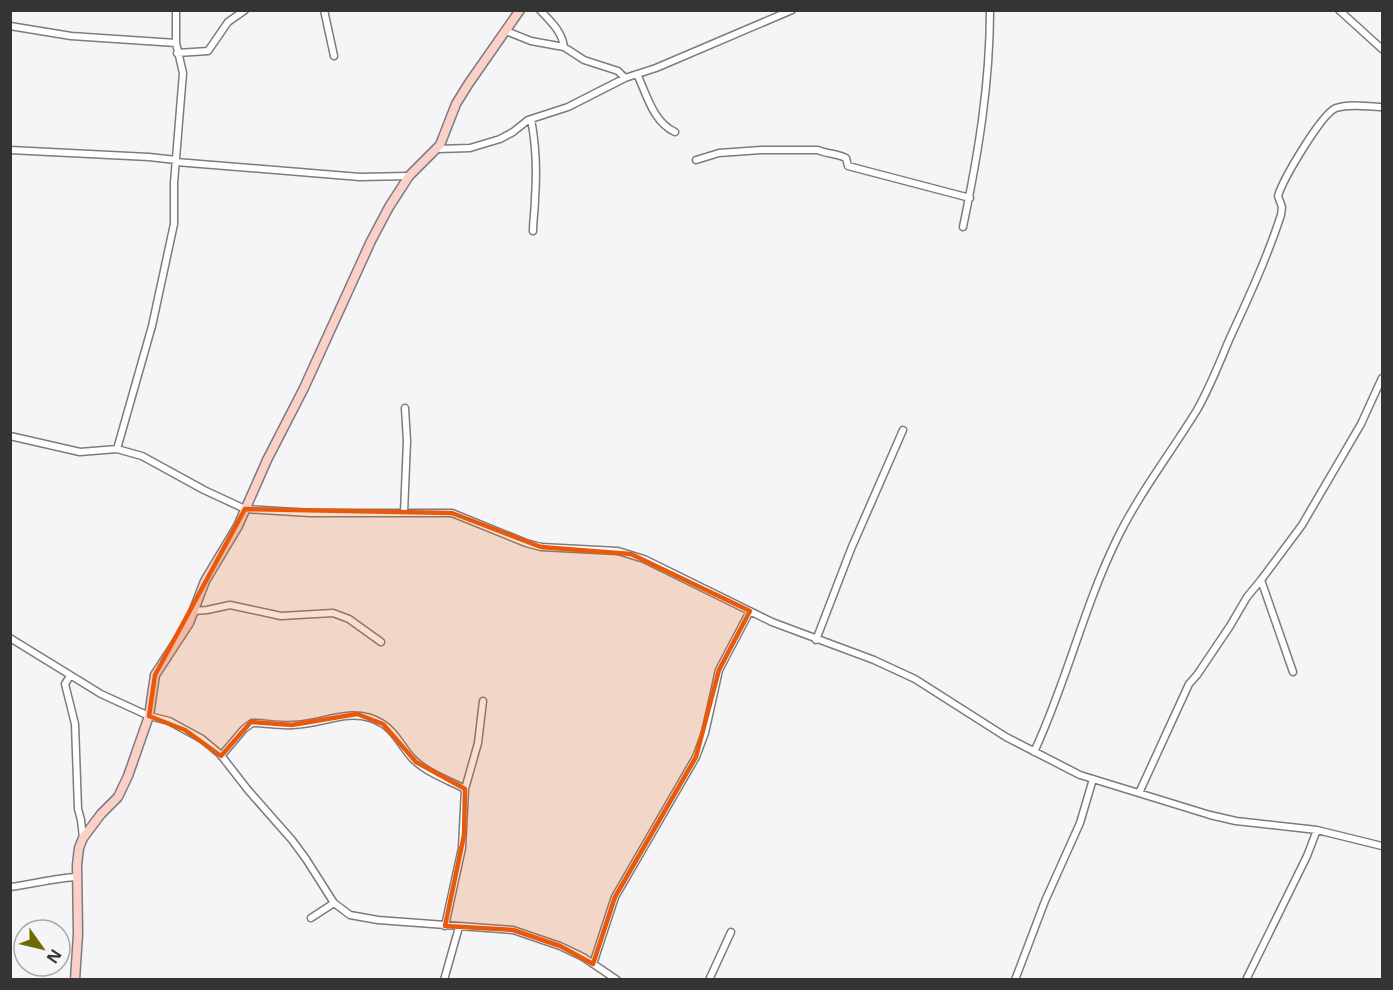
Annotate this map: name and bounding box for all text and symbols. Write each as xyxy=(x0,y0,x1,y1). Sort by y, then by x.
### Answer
north arrow xyxy=(12,918,72,978)
text: N xyxy=(42,945,67,968)

